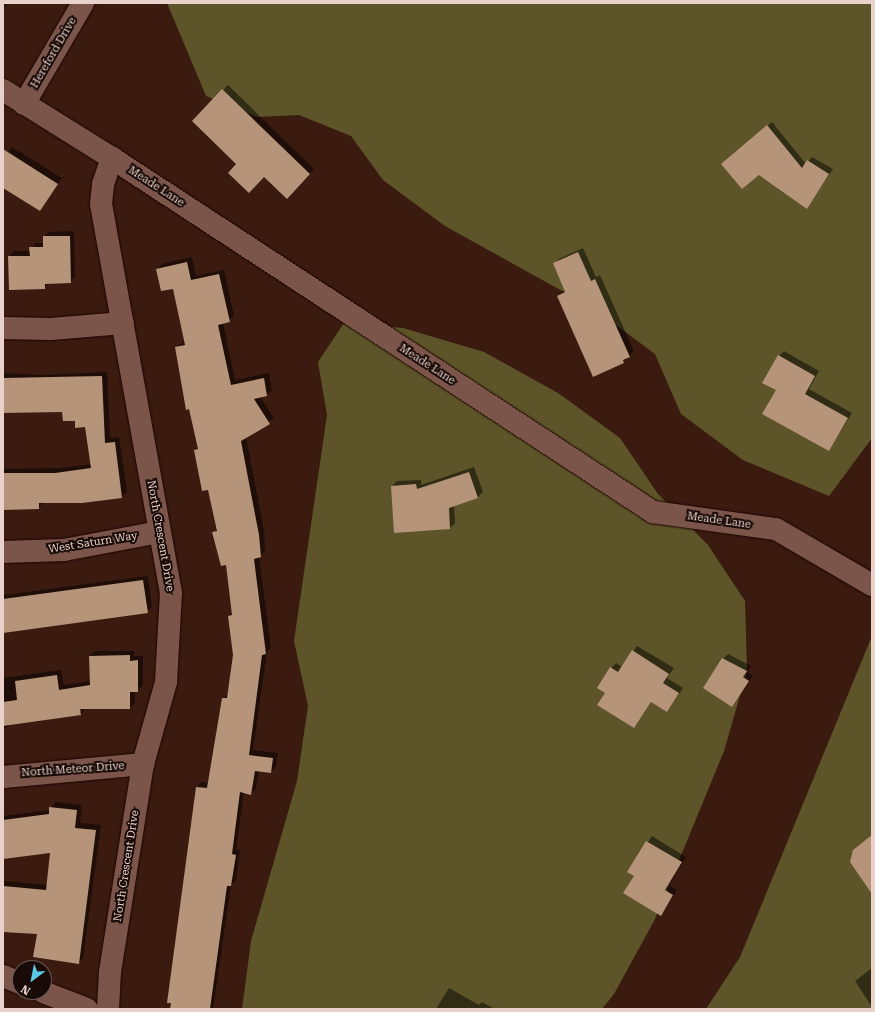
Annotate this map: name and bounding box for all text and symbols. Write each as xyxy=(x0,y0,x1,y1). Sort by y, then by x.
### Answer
street label: Hereford Drive xyxy=(28,15,80,91)
street label: Meade Lane xyxy=(126,164,186,210)
street label: Meade Lane xyxy=(397,342,457,388)
street label: North Crescent Drive xyxy=(144,479,176,593)
street label: Meade Lane xyxy=(686,510,752,532)
street label: West Saturn Way xyxy=(48,529,138,557)
street label: North Meteor Drive xyxy=(21,760,125,780)
street label: North Crescent Drive xyxy=(112,809,142,923)
north arrow xyxy=(12,960,52,1000)
text: N xyxy=(19,982,33,998)

